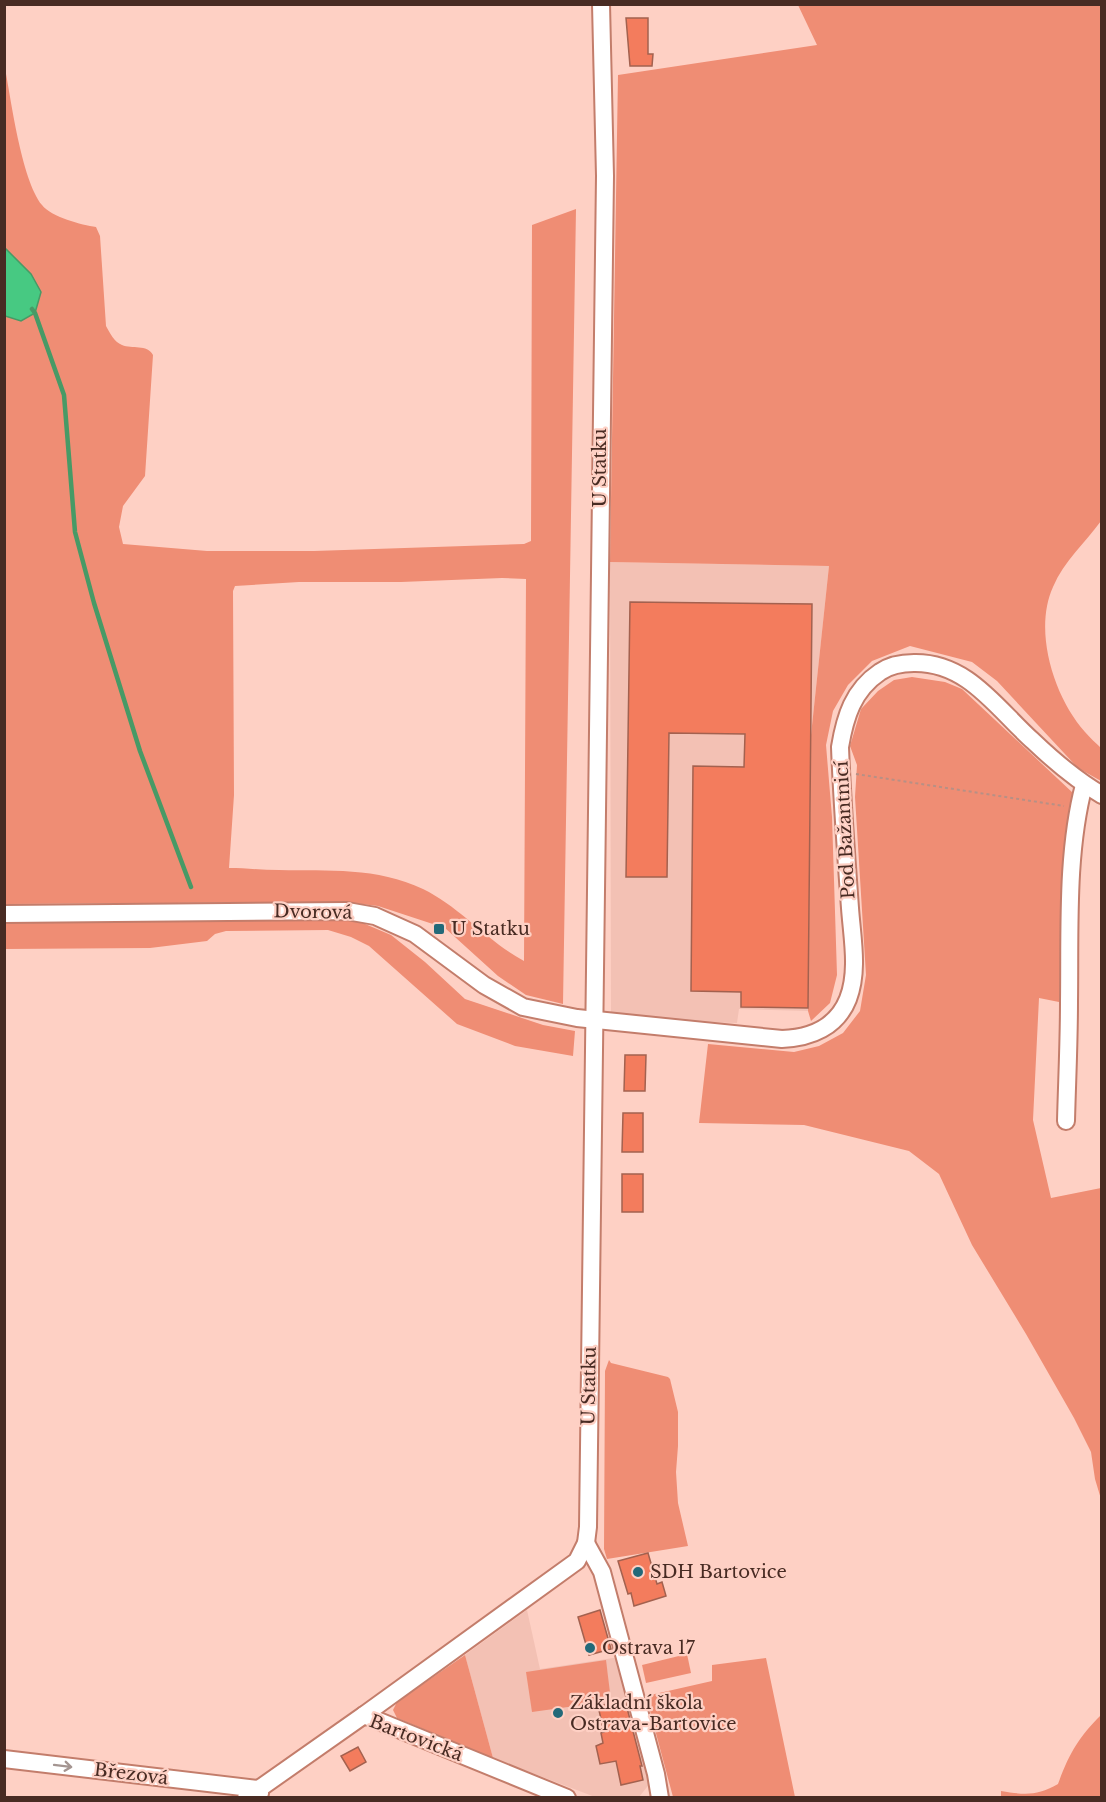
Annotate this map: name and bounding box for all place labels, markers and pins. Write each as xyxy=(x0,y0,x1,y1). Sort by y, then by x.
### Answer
place label: U Statku xyxy=(451,918,530,940)
marker: U Statku xyxy=(432,922,446,936)
place label: SDH Bartovice xyxy=(650,1561,787,1583)
marker: SDH Bartovice xyxy=(631,1565,645,1579)
place label: Ostrava 17 xyxy=(602,1637,696,1659)
marker: Ostrava 17 xyxy=(583,1641,597,1655)
place label: Základní škola Ostrava-Bartovice xyxy=(570,1692,737,1735)
marker: Základní škola Ostrava-Bartovice xyxy=(551,1706,565,1720)

